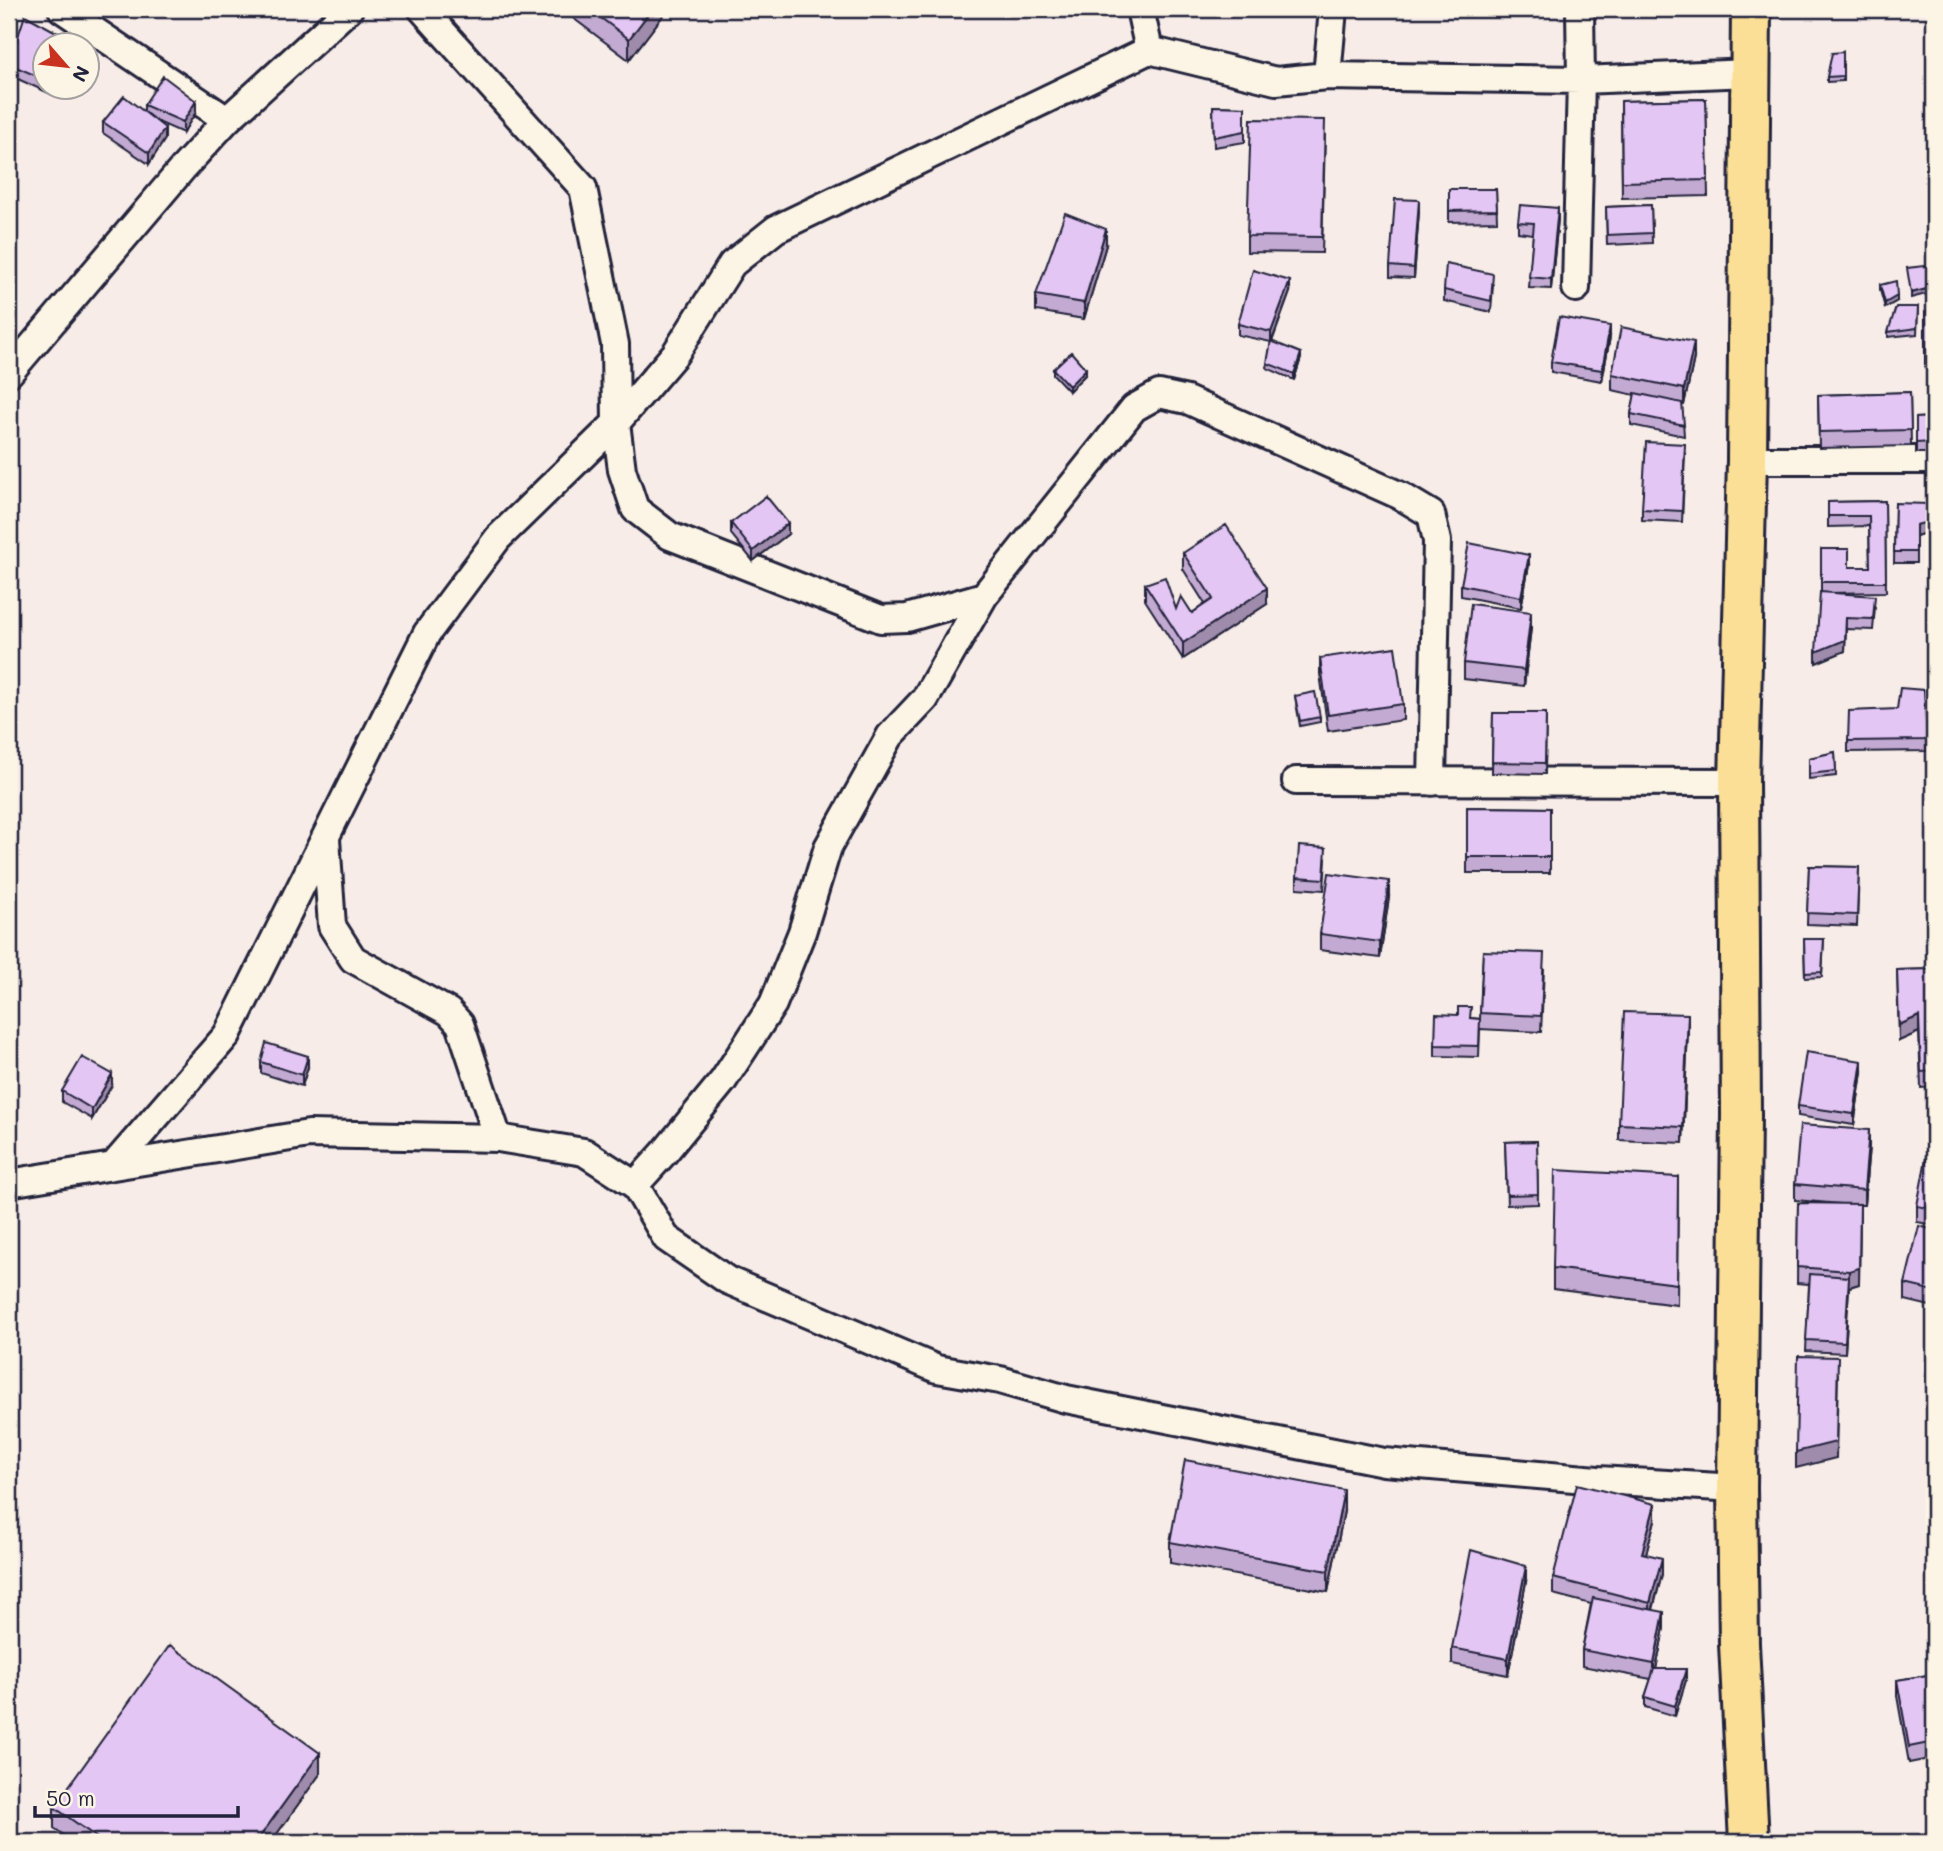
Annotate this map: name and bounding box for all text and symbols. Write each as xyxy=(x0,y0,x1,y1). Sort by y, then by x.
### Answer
north arrow xyxy=(32,32,102,102)
text: N xyxy=(67,62,96,86)
scale bar xyxy=(35,1774,238,1818)
text: 50 m xyxy=(46,1784,95,1811)

